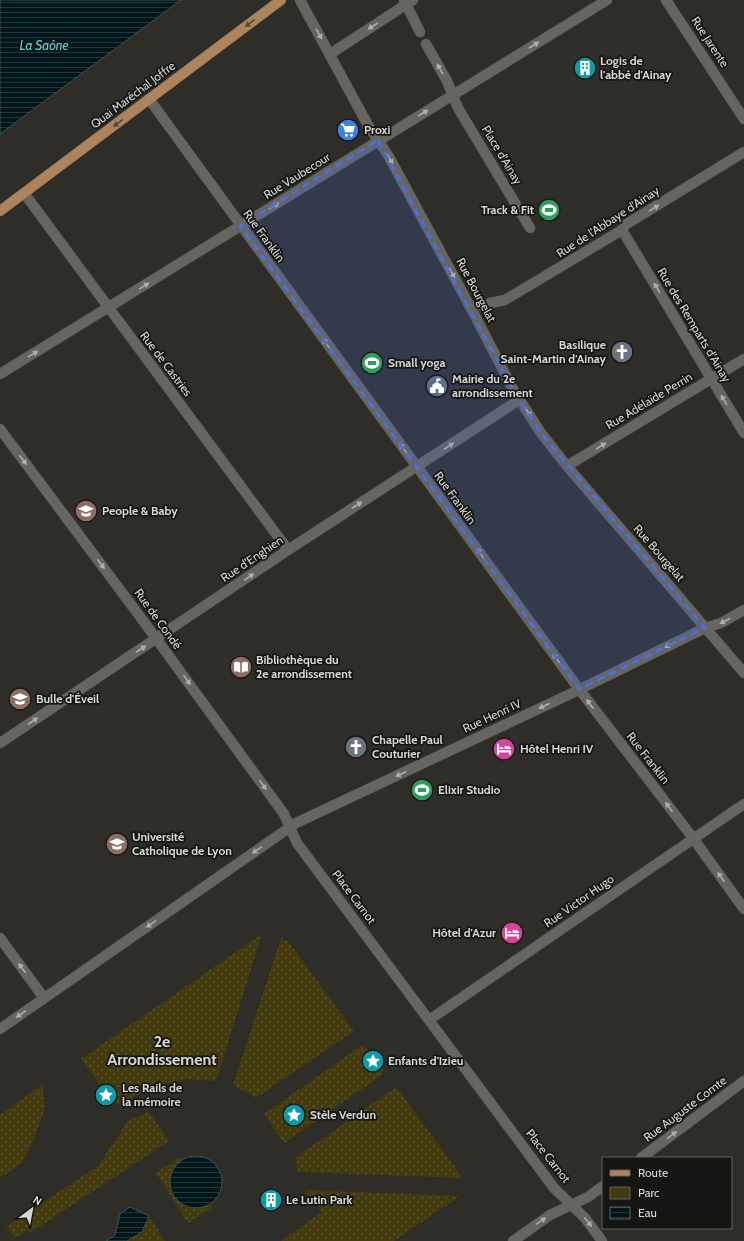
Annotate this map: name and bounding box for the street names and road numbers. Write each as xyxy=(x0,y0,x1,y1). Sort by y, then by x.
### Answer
street label: Rue Jarente xyxy=(688,14,732,70)
street label: Quai Maréchal Joffre xyxy=(87,58,178,131)
street label: Place d'Ainay xyxy=(479,123,526,187)
street label: Rue Vaubecour xyxy=(261,149,333,202)
street label: Rue de l'Abbaye d'Ainay xyxy=(554,183,662,260)
street label: Rue Franklin xyxy=(240,206,289,265)
street label: Rue Bourgelat xyxy=(453,255,500,324)
street label: Rue des Remparts d'Ainay xyxy=(654,265,735,385)
street label: Rue de Castries xyxy=(137,328,196,399)
street label: Rue Adélaïde Perrin xyxy=(603,369,695,432)
street label: Rue Franklin xyxy=(431,468,480,527)
street label: Rue Bourgelat xyxy=(631,521,688,584)
street label: Rue d'Enghien xyxy=(218,532,286,585)
street label: Rue de Condé xyxy=(131,586,185,652)
street label: Rue Henri IV xyxy=(460,695,524,736)
street label: Rue Franklin xyxy=(624,729,673,787)
street label: Place Carnot xyxy=(329,867,380,927)
street label: Rue Victor Hugo xyxy=(541,871,617,930)
street label: Rue Auguste Comte xyxy=(640,1072,729,1145)
street label: Place Carnot xyxy=(523,1126,574,1185)

